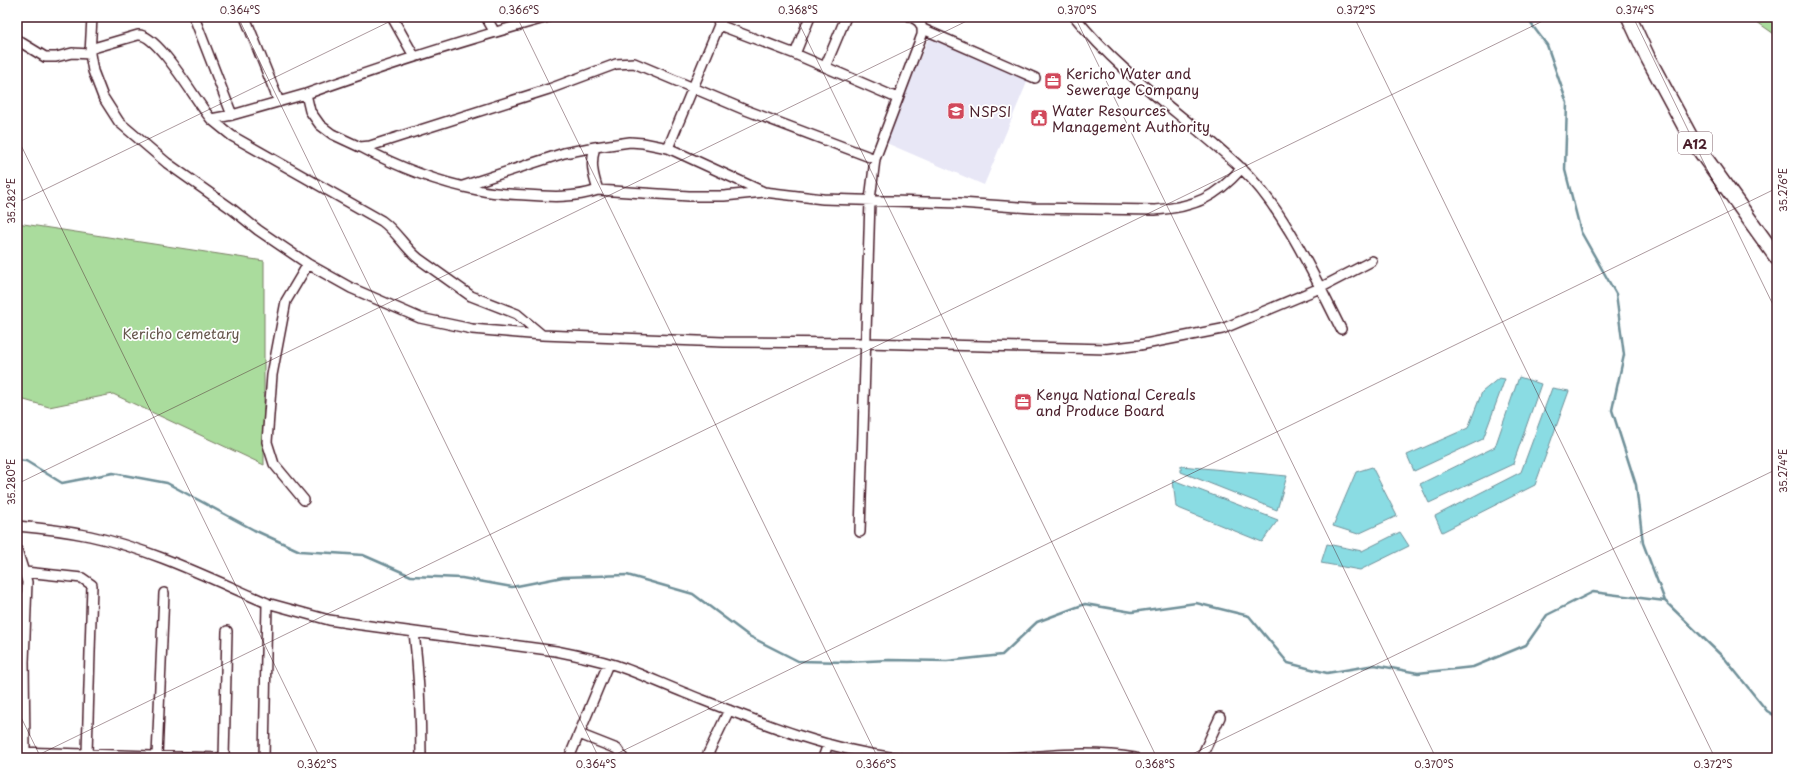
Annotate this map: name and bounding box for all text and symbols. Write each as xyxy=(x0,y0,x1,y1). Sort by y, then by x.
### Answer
text: 0.364°S xyxy=(220,2,260,17)
text: 0.366°S xyxy=(499,2,539,17)
text: 0.368°S xyxy=(778,2,818,17)
text: 0.370°S xyxy=(1057,2,1097,17)
text: 0.372°S xyxy=(1336,2,1376,17)
text: 0.374°S xyxy=(1616,2,1654,17)
place label: Kericho Water and Sewerage Company xyxy=(1066,63,1199,100)
office icon: Kericho Water and Sewerage Company xyxy=(1043,71,1063,91)
place label: Water Resources Management Authority xyxy=(1052,100,1210,137)
school or university icon: NSPSI xyxy=(946,101,966,121)
place label: NSPSI xyxy=(969,101,1011,122)
public building icon: Water Resources Management Authority xyxy=(1029,108,1049,128)
road number: A12 xyxy=(1678,132,1712,154)
text: 35.276°E xyxy=(1775,168,1790,212)
text: 35.282°E xyxy=(3,178,18,224)
park label: Kericho cemetary xyxy=(122,323,240,344)
place label: Kenya National Cereals and Produce Board xyxy=(1036,384,1196,421)
office icon: Kenya National Cereals and Produce Board xyxy=(1013,392,1033,412)
text: 35.274°E xyxy=(1775,449,1790,493)
text: 35.280°E xyxy=(3,459,18,505)
text: 0.362°S xyxy=(297,756,337,771)
text: 0.364°S xyxy=(576,756,616,771)
text: 0.366°S xyxy=(856,756,896,771)
text: 0.368°S xyxy=(1135,756,1175,771)
text: 0.370°S xyxy=(1414,756,1454,771)
text: 0.372°S xyxy=(1693,756,1733,771)

